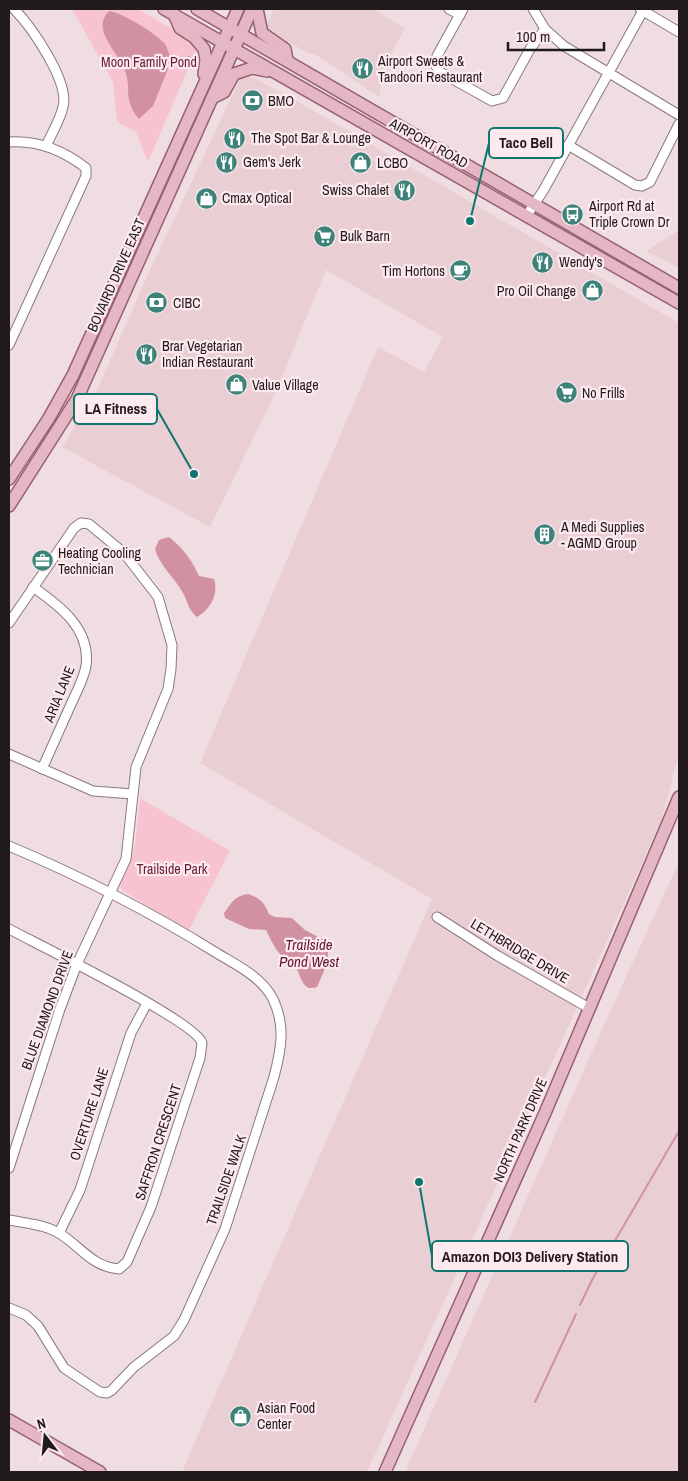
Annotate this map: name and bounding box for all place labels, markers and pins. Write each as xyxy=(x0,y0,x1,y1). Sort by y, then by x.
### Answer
place label: Airport Sweets & Tandoori Restaurant xyxy=(377,52,482,86)
restaurant icon: Airport Sweets & Tandoori Restaurant xyxy=(350,57,374,81)
bank icon: BMO xyxy=(240,89,264,113)
place label: BMO xyxy=(268,92,294,110)
restaurant icon: The Spot Bar & Lounge xyxy=(223,126,247,150)
callout: Taco Bell xyxy=(489,128,563,158)
place label: The Spot Bar & Lounge xyxy=(251,129,371,147)
restaurant icon: Gem's Jerk xyxy=(215,150,239,174)
shop icon: LCBO xyxy=(349,151,373,175)
place label: Gem's Jerk xyxy=(243,153,301,171)
place label: LCBO xyxy=(377,154,408,172)
restaurant icon: Swiss Chalet xyxy=(393,178,417,202)
place label: Swiss Chalet xyxy=(322,181,389,199)
shop icon: Cmax Optical xyxy=(194,186,218,210)
place label: Cmax Optical xyxy=(222,189,292,207)
place label: Airport Rd at Triple Crown Dr xyxy=(588,197,670,231)
bus stop icon: Airport Rd at Triple Crown Dr xyxy=(561,202,585,226)
supermarket icon: Bulk Barn xyxy=(312,224,336,248)
place label: Bulk Barn xyxy=(340,227,390,245)
restaurant icon: Wendy's xyxy=(531,250,555,274)
place label: Wendy's xyxy=(559,253,603,271)
cafe icon: Tim Hortons xyxy=(449,259,473,283)
place label: Tim Hortons xyxy=(382,262,445,280)
shop icon: Pro Oil Change xyxy=(580,279,604,303)
place label: Pro Oil Change xyxy=(497,282,576,300)
bank icon: CIBC xyxy=(145,291,169,315)
place label: CIBC xyxy=(173,294,200,312)
place label: Brar Vegetarian Indian Restaurant xyxy=(162,337,253,371)
restaurant icon: Brar Vegetarian Indian Restaurant xyxy=(134,342,158,366)
shop icon: Value Village xyxy=(224,373,248,397)
place label: Value Village xyxy=(252,376,319,394)
supermarket icon: No Frills xyxy=(554,381,578,405)
place label: No Frills xyxy=(582,384,625,402)
callout: LA Fitness xyxy=(74,394,157,424)
place label: A Medi Supplies - AGMD Group xyxy=(560,518,645,552)
building icon: A Medi Supplies - AGMD Group xyxy=(533,523,557,547)
place label: Heating Cooling Technician xyxy=(58,544,142,578)
office icon: Heating Cooling Technician xyxy=(30,549,54,573)
callout: Amazon DOI3 Delivery Station xyxy=(432,1241,628,1271)
place label: Asian Food Center xyxy=(256,1399,315,1433)
shop icon: Asian Food Center xyxy=(229,1404,253,1428)

